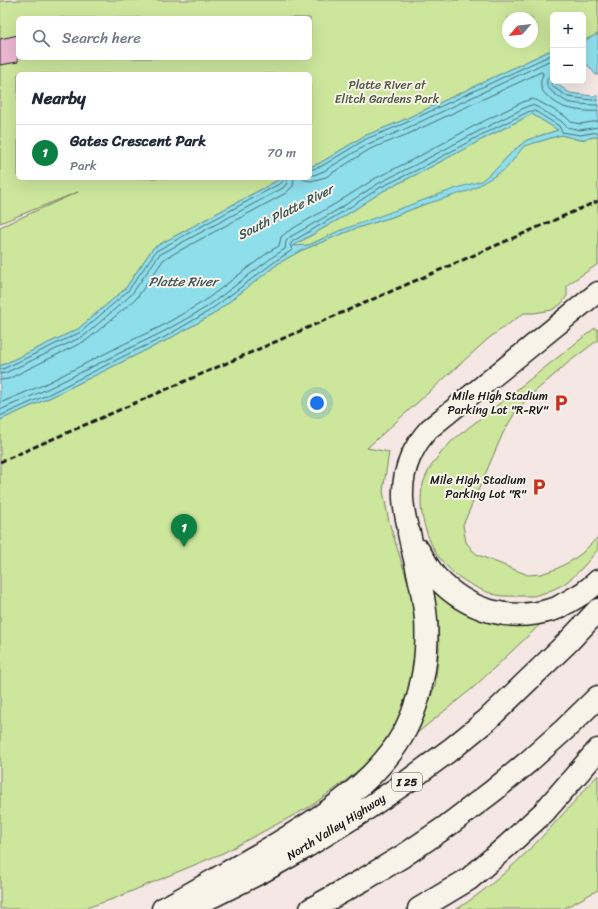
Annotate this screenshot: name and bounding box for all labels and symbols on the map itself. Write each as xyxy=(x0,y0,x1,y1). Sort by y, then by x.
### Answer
north arrow xyxy=(502,12,538,48)
park label: Platte River at Elitch Gardens Park xyxy=(335,74,440,110)
water label: South Platte River xyxy=(233,177,339,246)
water label: Platte River xyxy=(149,270,220,293)
place label: Mile High Stadium Parking Lot "R-RV" xyxy=(448,385,549,421)
your location xyxy=(307,393,327,413)
parking icon: Mile High Stadium Parking Lot "R-RV" xyxy=(551,393,571,413)
place label: Mile High Stadium Parking Lot "R" xyxy=(430,469,527,505)
parking icon: Mile High Stadium Parking Lot "R" xyxy=(529,477,549,497)
pin: 1 xyxy=(171,514,197,547)
road number: I 25 xyxy=(392,773,422,791)
street label: North Valley Highway xyxy=(282,787,391,866)

